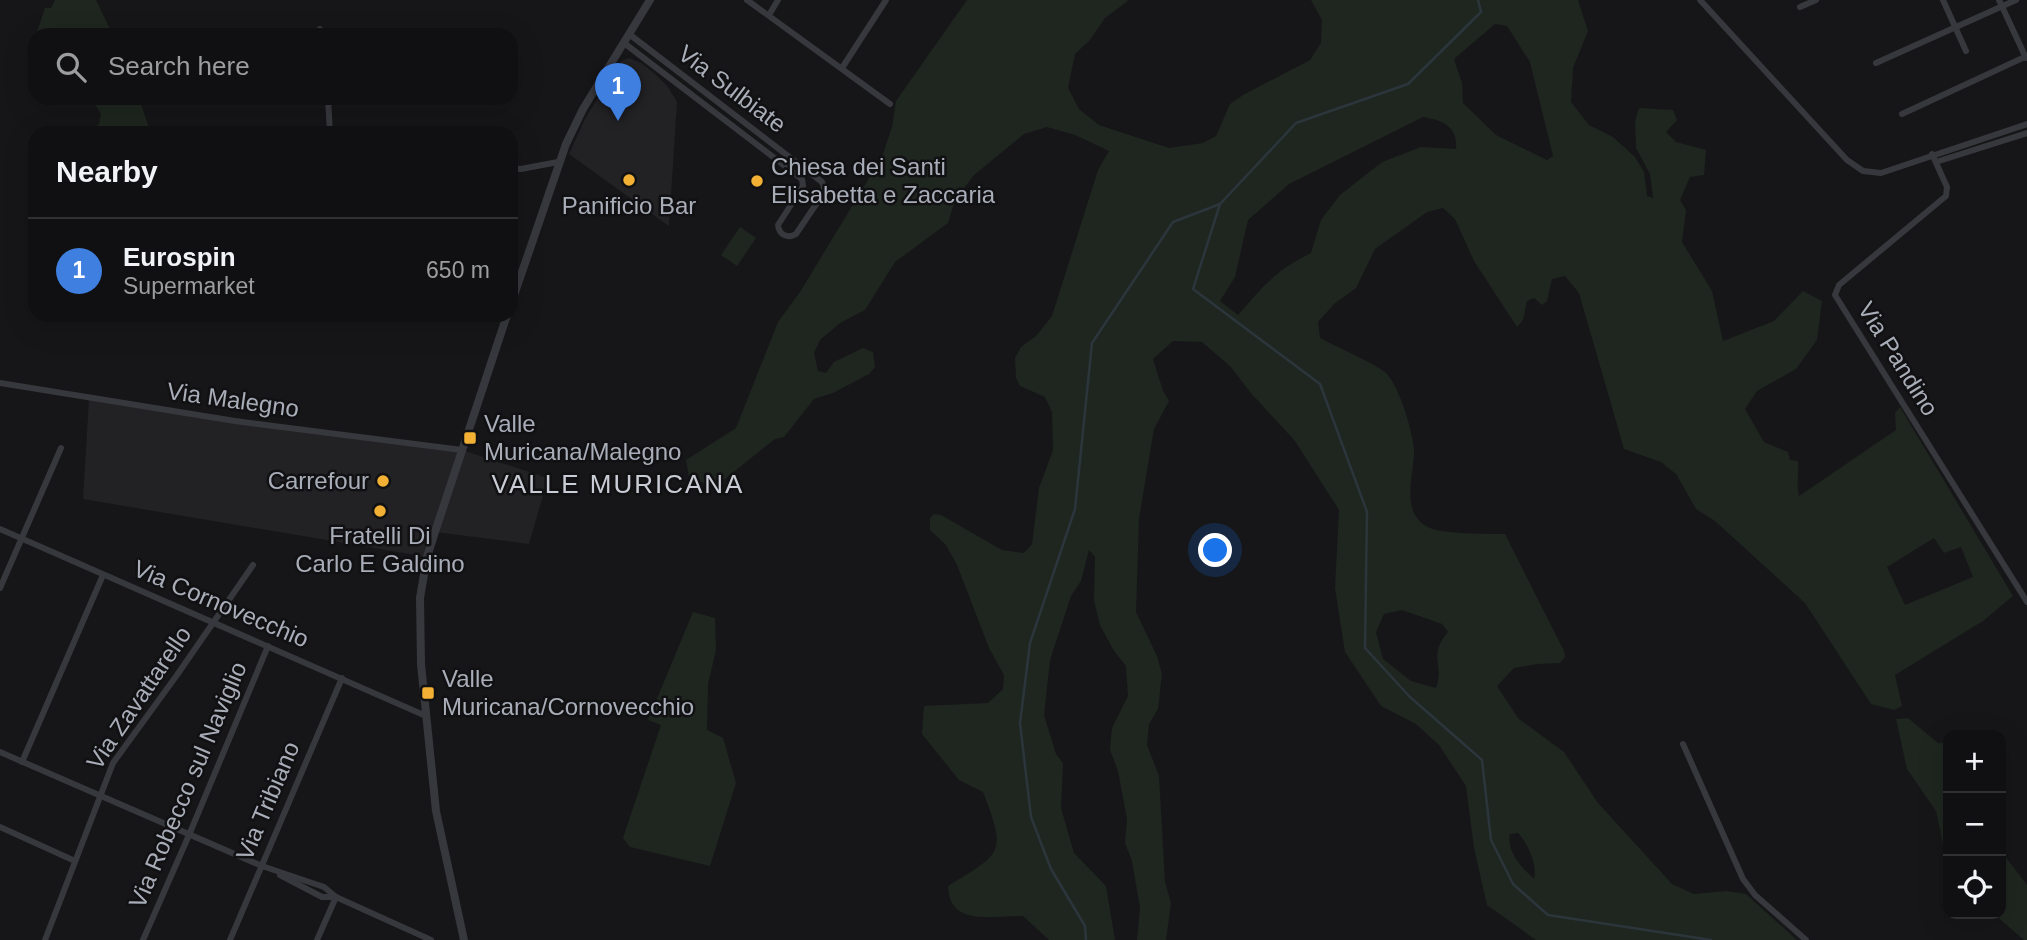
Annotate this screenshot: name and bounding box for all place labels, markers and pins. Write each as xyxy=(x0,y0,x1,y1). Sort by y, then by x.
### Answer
pin: 1 xyxy=(595,63,641,121)
place label: Chiesa dei Santi Elisabetta e Zaccaria xyxy=(771,153,996,208)
marker: Panificio Bar xyxy=(621,172,637,188)
marker: Chiesa dei Santi Elisabetta e Zaccaria xyxy=(749,173,765,189)
place label: Panificio Bar xyxy=(562,192,696,219)
place label: Valle Muricana/Malegno xyxy=(484,410,681,465)
marker: Valle Muricana/Malegno xyxy=(462,430,478,446)
place label: Carrefour xyxy=(268,467,369,494)
marker: Carrefour xyxy=(375,473,391,489)
marker: Fratelli Di Carlo E Galdino xyxy=(372,503,388,519)
place label: Fratelli Di Carlo E Galdino xyxy=(295,522,465,577)
place label: Valle Muricana/Cornovecchio xyxy=(442,665,694,720)
marker: Valle Muricana/Cornovecchio xyxy=(420,685,436,701)

